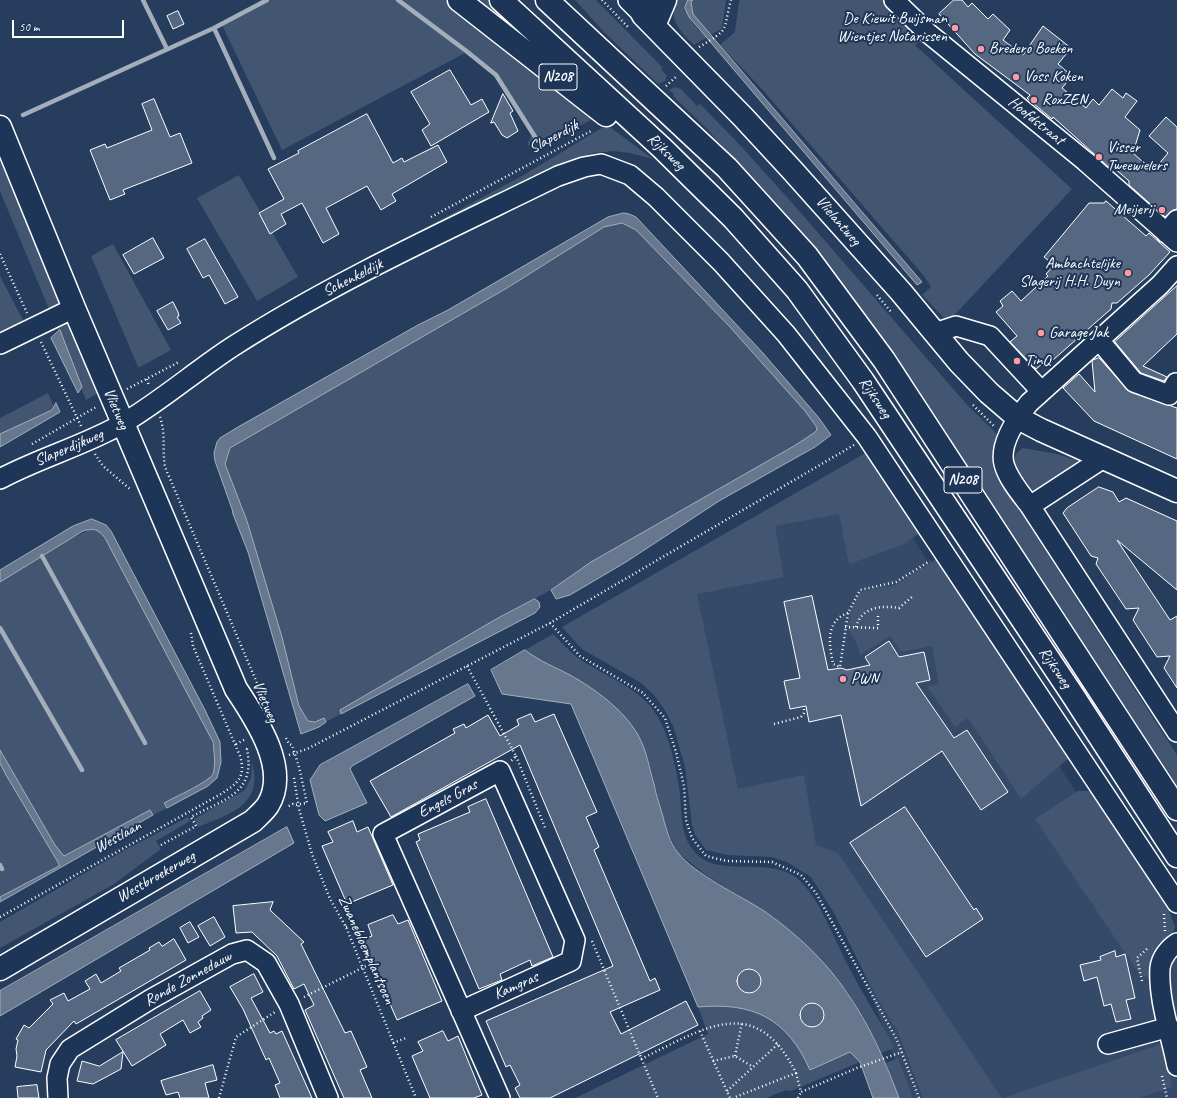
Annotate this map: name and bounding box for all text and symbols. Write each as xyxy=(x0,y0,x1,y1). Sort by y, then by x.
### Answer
place label: De Kiewit Buijsman Wientjes Notarissen xyxy=(838,9,947,47)
scale bar xyxy=(14,12,126,38)
text: 50 m xyxy=(19,19,39,35)
marker: De Kiewit Buijsman Wientjes Notarissen xyxy=(950,23,960,33)
place label: Bredero Boeken xyxy=(989,39,1072,59)
marker: Bredero Boeken xyxy=(976,44,986,54)
road number: N208 xyxy=(539,64,577,90)
place label: Voss Koken xyxy=(1024,67,1083,87)
marker: Voss Koken xyxy=(1011,72,1021,82)
place label: RoxZEN xyxy=(1042,90,1087,110)
street label: Hoofdstraat xyxy=(1004,93,1068,149)
marker: RoxZEN xyxy=(1029,95,1039,105)
street label: Slaperdijk xyxy=(526,116,582,158)
street label: Rijksweg xyxy=(643,129,689,175)
place label: Visser Tweewielers xyxy=(1107,138,1167,176)
marker: Visser Tweewielers xyxy=(1094,152,1104,162)
street label: Vlielantweg xyxy=(811,192,865,250)
place label: Meijerij xyxy=(1114,200,1154,220)
marker: Meijerij xyxy=(1157,205,1167,215)
place label: Ambachtelijke Slagerij H.H. Duyn xyxy=(1019,254,1120,292)
street label: Schenkeldijk xyxy=(320,255,386,301)
marker: Ambachtelijke Slagerij H.H. Duyn xyxy=(1123,268,1133,278)
place label: Garage Jak xyxy=(1049,323,1108,343)
marker: Garage Jak xyxy=(1036,328,1046,338)
place label: TinQ xyxy=(1025,351,1050,371)
marker: TinQ xyxy=(1012,356,1022,366)
street label: Rijksweg xyxy=(854,374,896,422)
street label: Vlietweg xyxy=(99,385,133,433)
street label: Slaperdijkweg xyxy=(32,425,106,471)
road number: N208 xyxy=(944,467,982,493)
street label: Rijksweg xyxy=(1034,644,1076,692)
place label: PWN xyxy=(851,669,879,689)
marker: PWN xyxy=(838,674,848,684)
street label: Vlietweg xyxy=(248,678,282,726)
street label: Engels Gras xyxy=(415,775,481,823)
street label: Westlaan xyxy=(91,816,145,858)
street label: Westbroekerweg xyxy=(113,847,199,907)
street label: Zwanebloemplantsoen xyxy=(333,893,399,1007)
street label: Ronde Zonnedauw xyxy=(141,947,235,1011)
street label: Kamgras xyxy=(491,968,541,1004)

